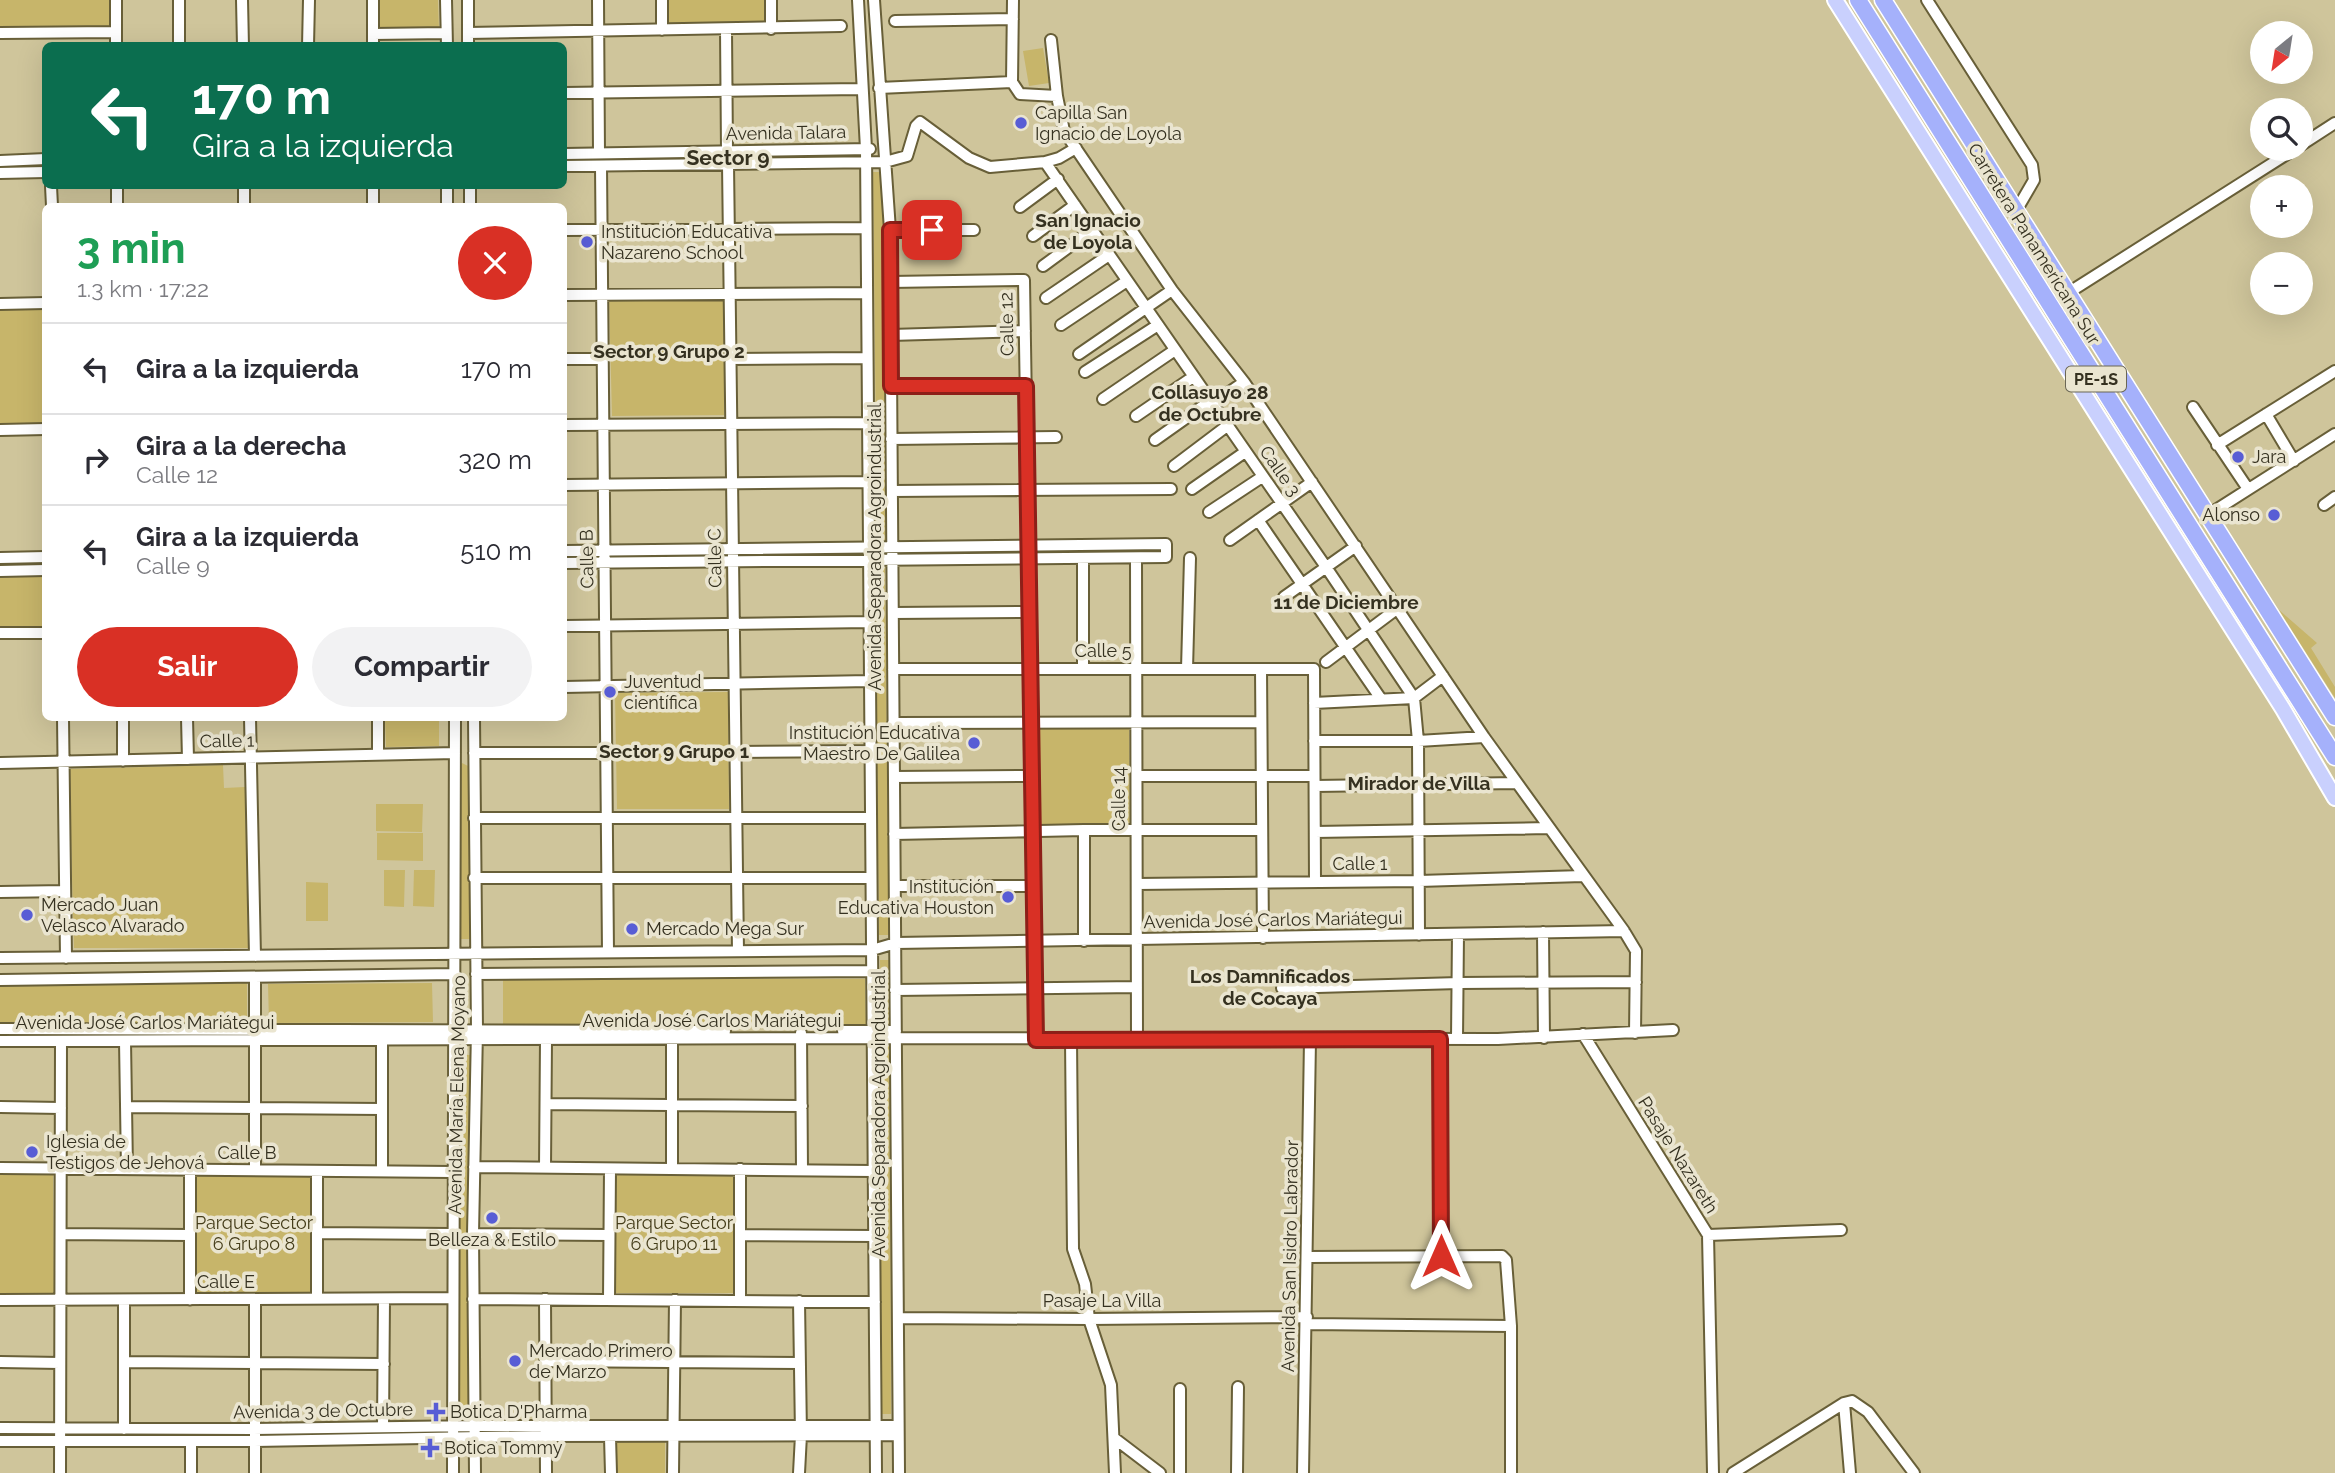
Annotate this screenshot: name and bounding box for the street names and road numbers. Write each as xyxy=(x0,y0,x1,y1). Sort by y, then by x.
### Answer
street label: Avenida Talara xyxy=(726,121,846,144)
street label: Carretera Panamericana Sur xyxy=(1964,139,2105,349)
street label: Calle 12 xyxy=(995,292,1018,356)
road number: PE-1S xyxy=(2066,366,2126,392)
street label: Avenida Separadora Agroindustrial xyxy=(864,403,885,691)
street label: Calle 3 xyxy=(1256,441,1305,500)
street label: Calle C xyxy=(703,528,726,588)
street label: Calle B xyxy=(575,529,598,589)
street label: Calle 5 xyxy=(1075,640,1132,661)
street label: Calle 1 xyxy=(199,730,255,751)
street label: Calle 14 xyxy=(1108,767,1129,831)
street label: Calle 1 xyxy=(1333,853,1388,874)
street label: Avenida José Carlos Mariátegui xyxy=(1143,907,1403,932)
street label: Avenida Separadora Agroindustrial xyxy=(868,970,889,1258)
street label: Avenida María Elena Moyano xyxy=(444,975,469,1215)
street label: Avenida José Carlos Mariátegui xyxy=(582,1010,842,1031)
street label: Avenida José Carlos Mariátegui xyxy=(15,1012,275,1033)
street label: Pasaje Nazareth xyxy=(1634,1092,1723,1217)
street label: Avenida San Isidro Labrador xyxy=(1277,1139,1302,1372)
street label: Calle B xyxy=(217,1142,277,1163)
street label: Calle E xyxy=(197,1271,255,1292)
street label: Pasaje La Villa xyxy=(1043,1290,1161,1311)
street label: Avenida 3 de Octubre xyxy=(233,1398,413,1423)

